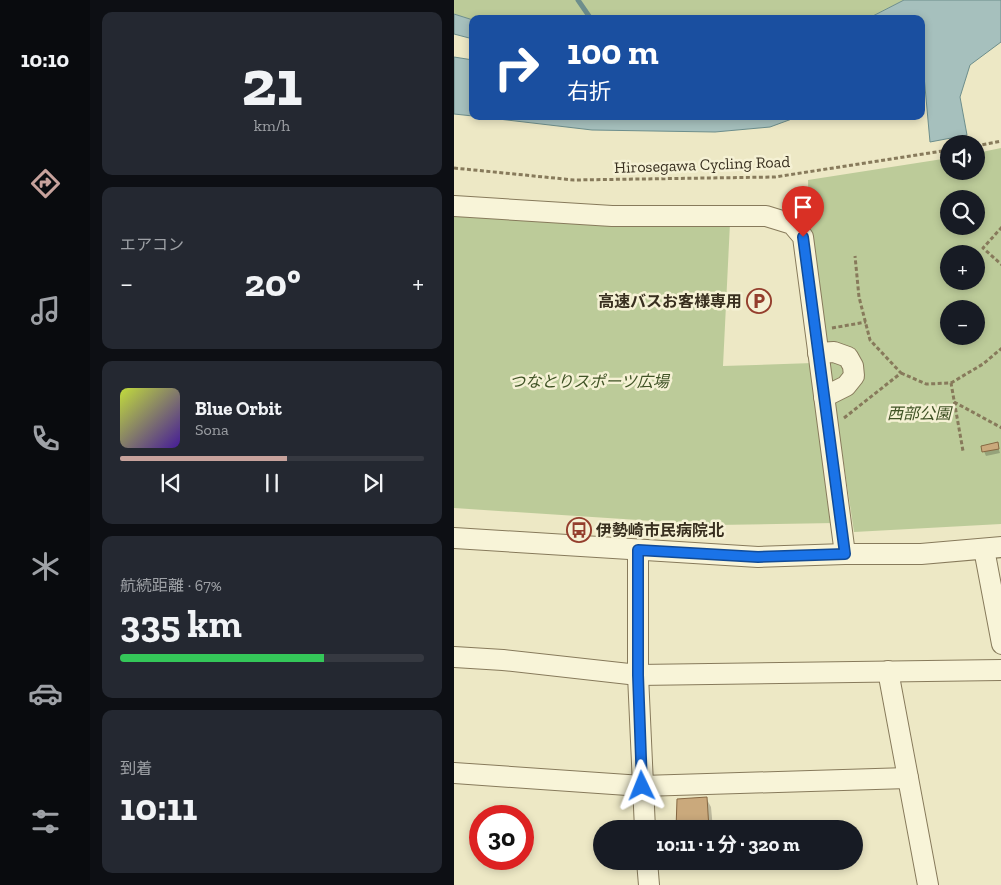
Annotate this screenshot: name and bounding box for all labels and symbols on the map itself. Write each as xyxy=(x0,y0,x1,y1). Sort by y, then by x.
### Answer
street label: Hirosegawa Cycling Road xyxy=(614,152,791,177)
pin xyxy=(782,186,824,237)
parking icon: 高速バスお客様専用 xyxy=(746,288,772,314)
place label: 高速バスお客様専用 xyxy=(598,292,742,311)
park label: つなとりスポーツ広場 xyxy=(509,372,671,391)
park label: 西部公園 xyxy=(887,404,953,423)
bus stop icon: 伊勢崎市民病院北 xyxy=(566,517,592,543)
place label: 伊勢崎市民病院北 xyxy=(595,521,724,540)
position arrow xyxy=(615,759,667,811)
speed limit sign: 30 xyxy=(469,805,534,870)

